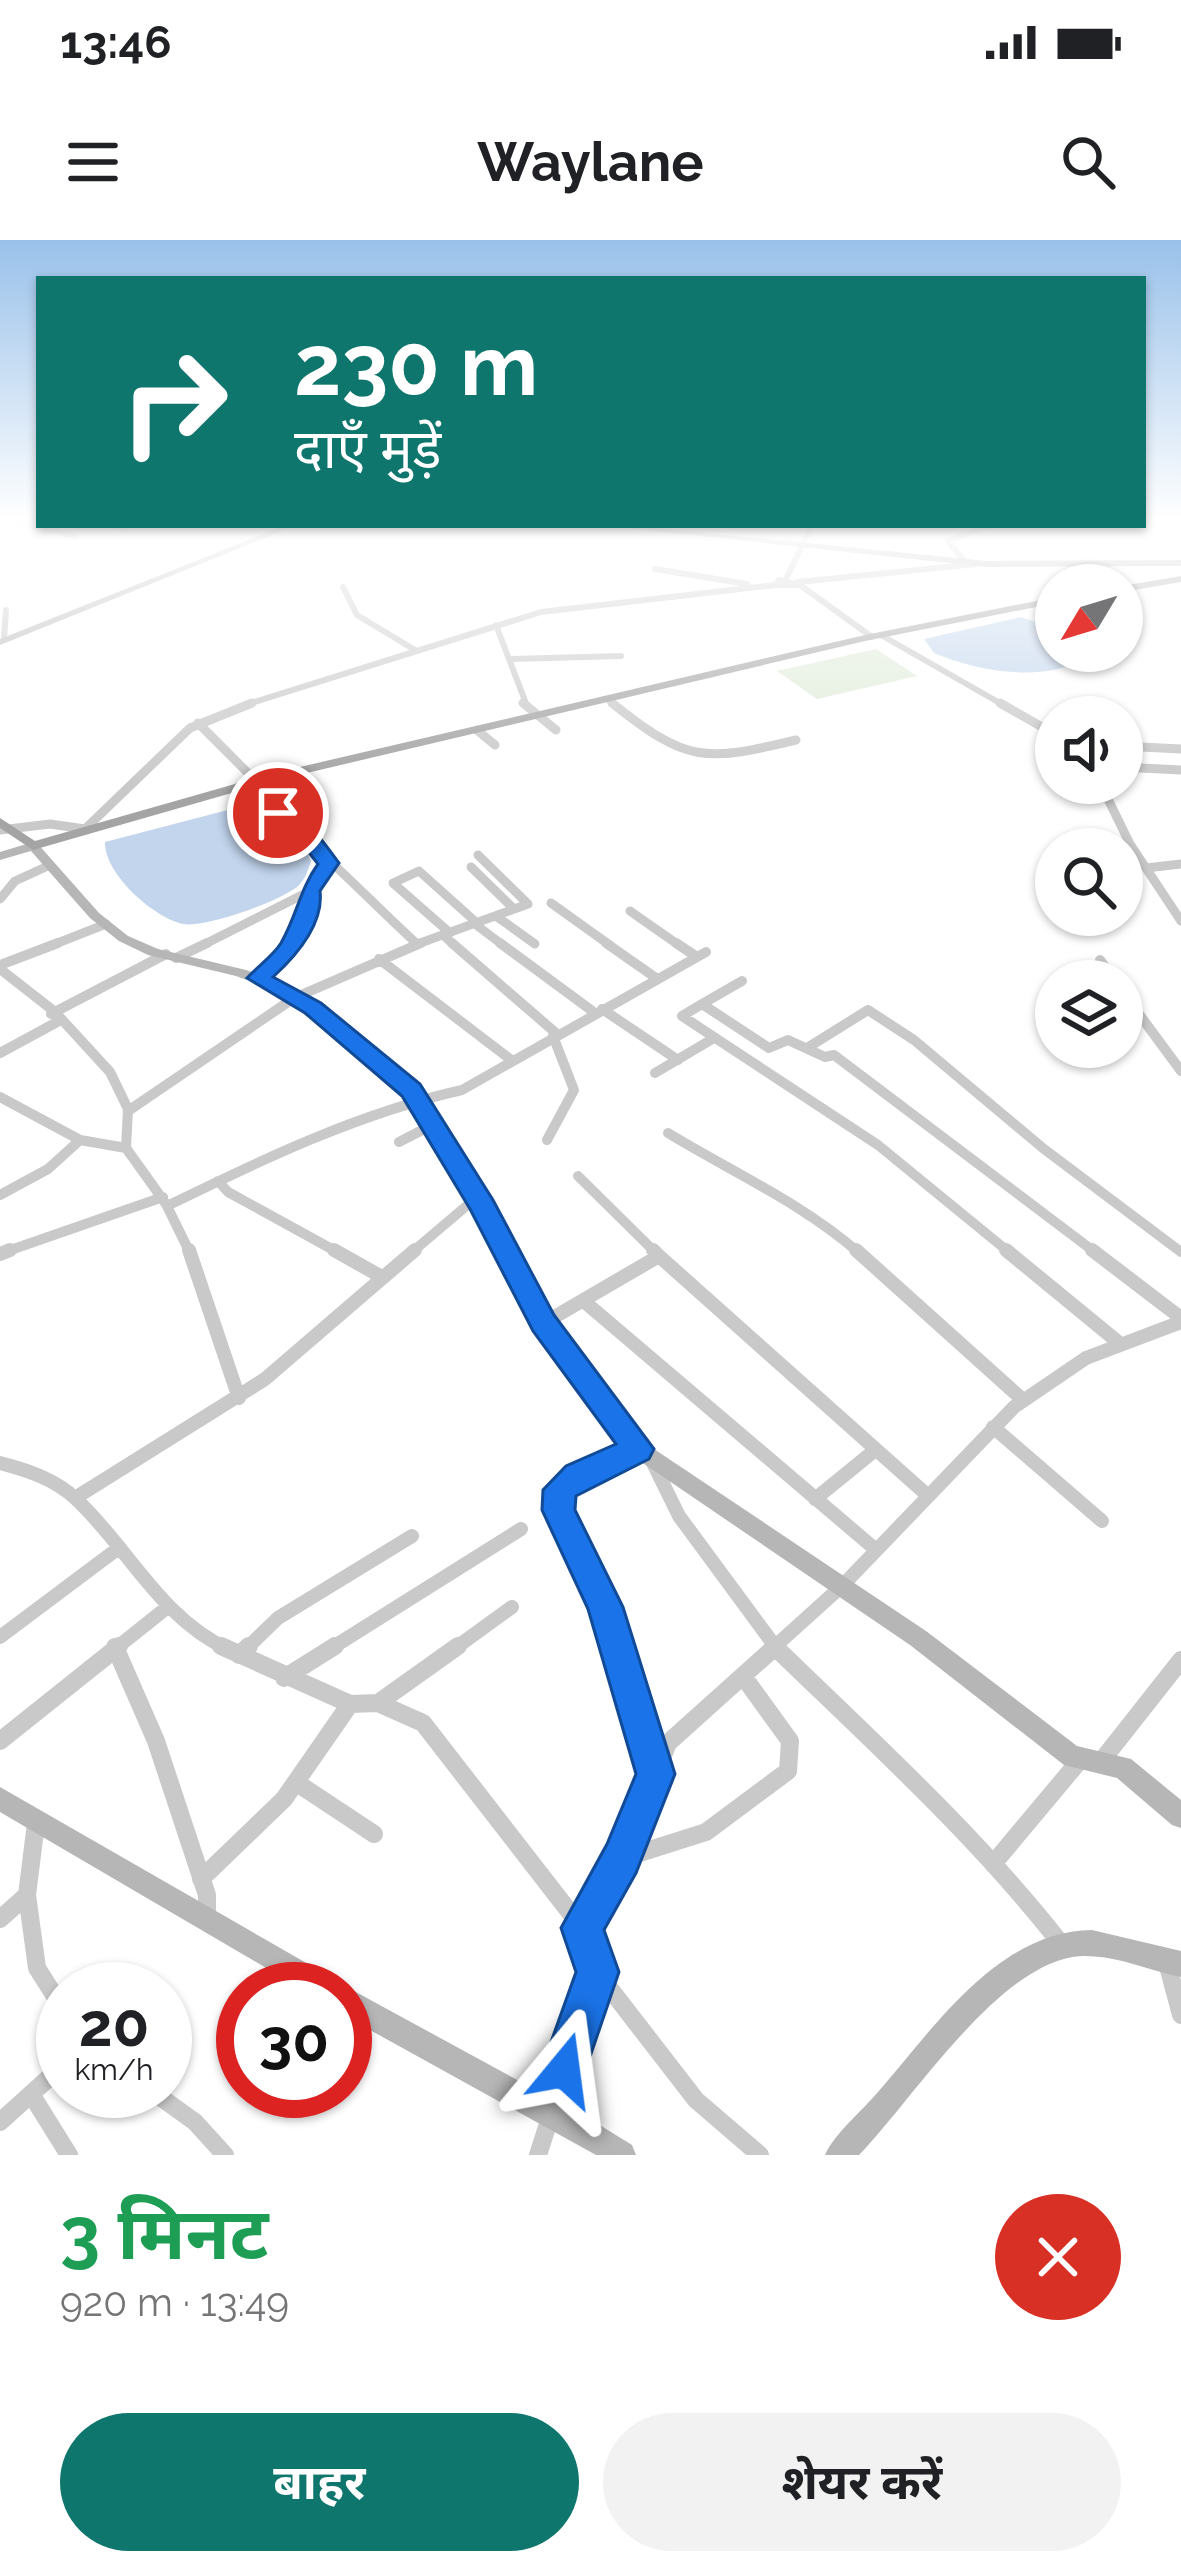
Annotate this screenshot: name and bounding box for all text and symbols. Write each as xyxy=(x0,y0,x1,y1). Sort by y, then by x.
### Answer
text: 13:46 xyxy=(60,16,171,69)
icon: menu xyxy=(60,129,126,195)
icon: search xyxy=(1055,129,1121,195)
text: Waylane xyxy=(477,130,704,194)
text: 230 m xyxy=(294,316,538,415)
icon: right xyxy=(96,324,252,480)
text: दाएँ मुड़ें xyxy=(294,417,441,481)
north arrow xyxy=(1035,564,1143,672)
map controls xyxy=(1035,564,1143,1068)
button: sound xyxy=(1035,696,1143,804)
pin xyxy=(227,762,329,864)
icon: arrive xyxy=(245,780,311,846)
button: search xyxy=(1035,828,1143,936)
button: layers xyxy=(1035,960,1143,1068)
speed limit sign: 30 xyxy=(216,1962,372,2118)
text: 20 xyxy=(79,1990,149,2060)
position arrow xyxy=(501,2007,627,2133)
text: km/h xyxy=(74,2052,154,2087)
text: 3 मिनट xyxy=(60,2191,269,2276)
button: close xyxy=(995,2194,1121,2320)
text: 920 m · 13:49 xyxy=(60,2279,289,2325)
button: बाहर xyxy=(60,2413,579,2551)
button: शेयर करें xyxy=(603,2413,1121,2551)

